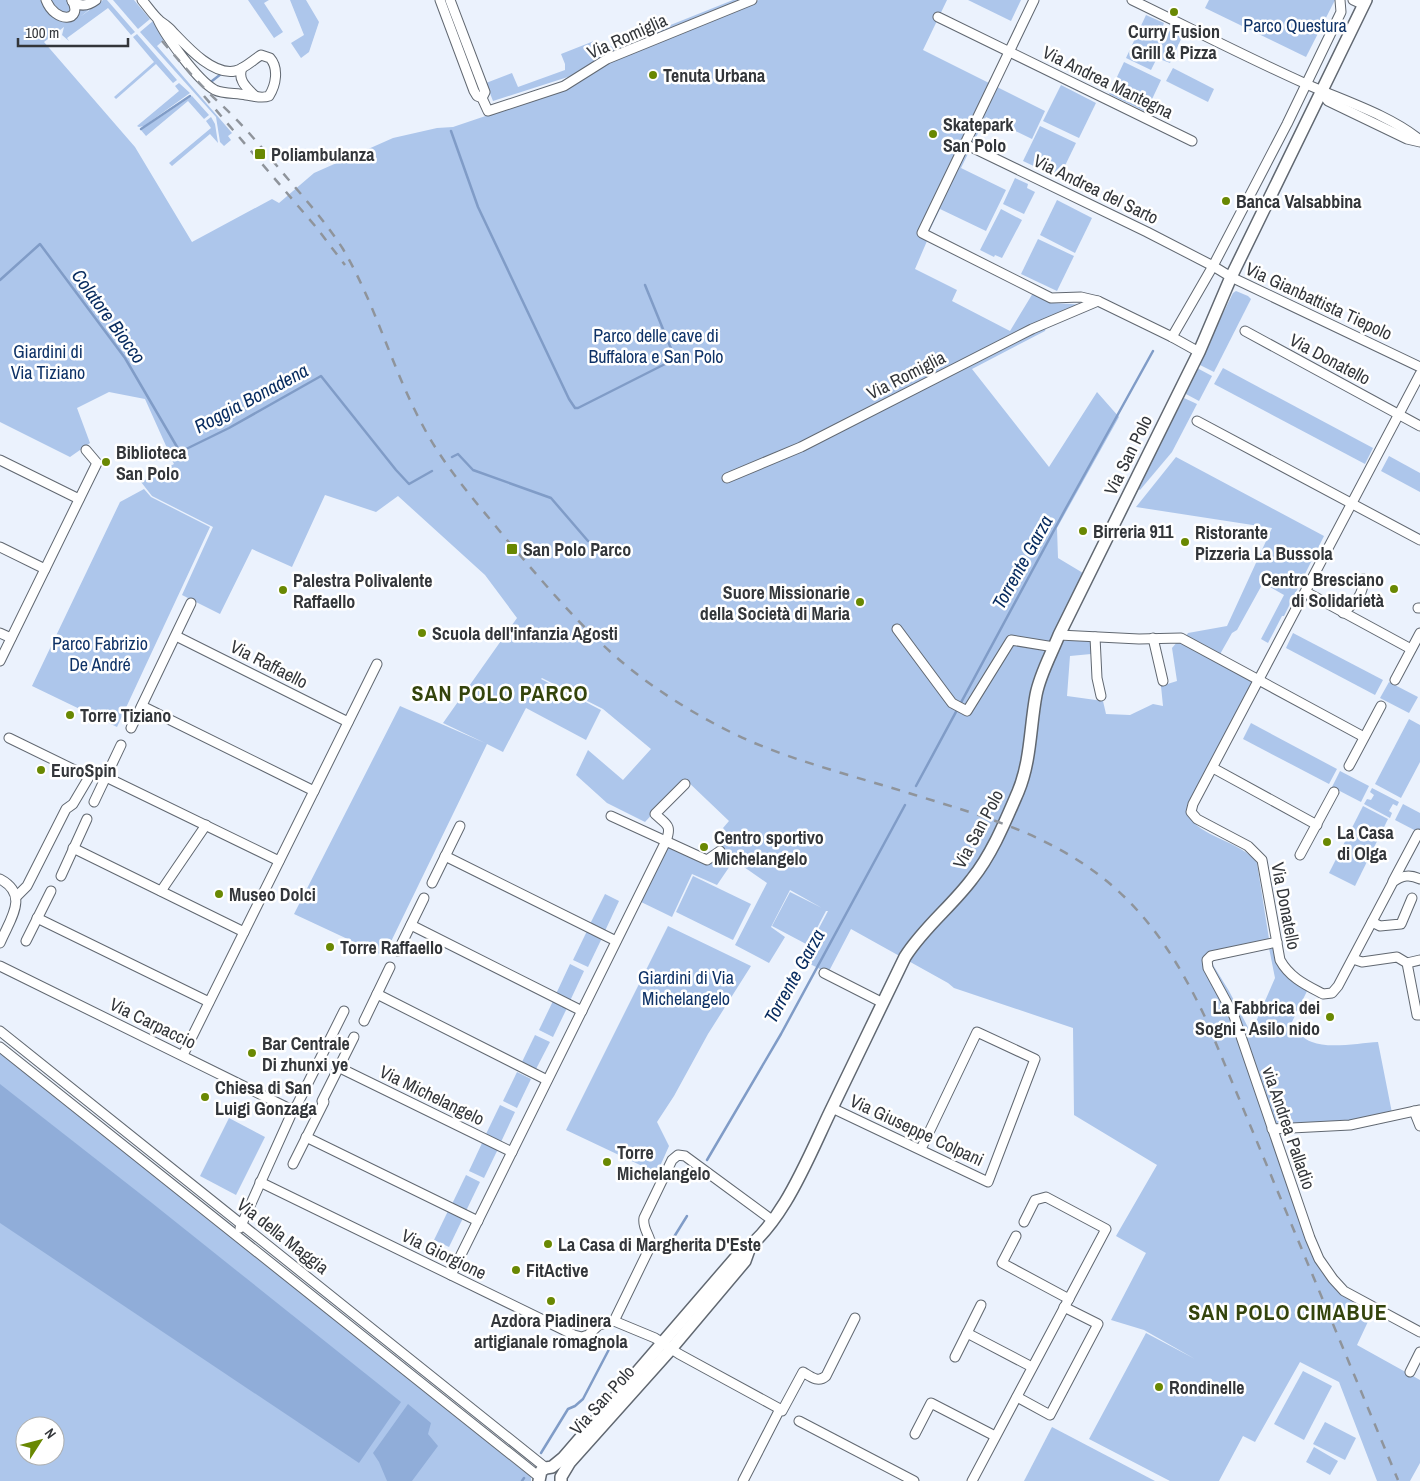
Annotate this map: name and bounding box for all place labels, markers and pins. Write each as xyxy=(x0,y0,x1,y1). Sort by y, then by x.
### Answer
marker: Curry Fusion Grill & Pizza xyxy=(1168,6,1180,18)
place label: Curry Fusion Grill & Pizza xyxy=(1128,19,1220,65)
place label: Tenuta Urbana xyxy=(663,63,766,88)
marker: Tenuta Urbana xyxy=(647,69,659,81)
place label: Skatepark San Polo xyxy=(943,112,1014,158)
marker: Skatepark San Polo xyxy=(927,128,939,140)
place label: Poliambulanza xyxy=(271,142,375,167)
marker: Poliambulanza xyxy=(253,147,267,161)
place label: Banca Valsabbina xyxy=(1236,189,1362,214)
marker: Banca Valsabbina xyxy=(1220,195,1232,207)
place label: Biblioteca San Polo xyxy=(116,440,187,486)
marker: Biblioteca San Polo xyxy=(100,456,112,468)
place label: Birreria 911 xyxy=(1093,519,1174,544)
place label: Ristorante Pizzeria La Bussola xyxy=(1195,520,1334,566)
marker: Birreria 911 xyxy=(1077,525,1089,537)
marker: Ristorante Pizzeria La Bussola xyxy=(1179,536,1191,548)
place label: San Polo Parco xyxy=(523,537,631,562)
marker: San Polo Parco xyxy=(505,542,519,556)
place label: Centro Bresciano di Solidarietà xyxy=(1261,567,1385,613)
place label: Palestra Polivalente Raffaello xyxy=(293,568,432,614)
place label: Suore Missionarie della Società di Maria xyxy=(700,580,851,626)
marker: Centro Bresciano di Solidarietà xyxy=(1388,583,1400,595)
marker: Palestra Polivalente Raffaello xyxy=(277,584,289,596)
marker: Suore Missionarie della Società di Maria xyxy=(854,596,866,608)
place label: Scuola dell'infanzia Agosti xyxy=(432,621,618,646)
marker: Scuola dell'infanzia Agosti xyxy=(416,627,428,639)
place label: Torre Tiziano xyxy=(80,703,171,728)
marker: Torre Tiziano xyxy=(64,709,76,721)
place label: EuroSpin xyxy=(51,758,117,783)
marker: EuroSpin xyxy=(35,764,47,776)
place label: La Casa di Olga xyxy=(1337,820,1394,866)
place label: Centro sportivo Michelangelo xyxy=(714,825,824,871)
marker: La Casa di Olga xyxy=(1321,836,1333,848)
marker: Centro sportivo Michelangelo xyxy=(698,841,710,853)
place label: Museo Dolci xyxy=(229,882,316,907)
marker: Museo Dolci xyxy=(213,888,225,900)
place label: Torre Raffaello xyxy=(340,935,443,960)
marker: Torre Raffaello xyxy=(324,941,336,953)
place label: La Fabbrica dei Sogni - Asilo nido xyxy=(1195,995,1320,1041)
marker: La Fabbrica dei Sogni - Asilo nido xyxy=(1324,1011,1336,1023)
place label: Bar Centrale Di zhunxi ye xyxy=(262,1031,350,1077)
marker: Bar Centrale Di zhunxi ye xyxy=(246,1047,258,1059)
place label: Chiesa di San Luigi Gonzaga xyxy=(215,1075,317,1121)
marker: Chiesa di San Luigi Gonzaga xyxy=(199,1091,211,1103)
place label: Torre Michelangelo xyxy=(617,1140,711,1186)
marker: Torre Michelangelo xyxy=(601,1156,613,1168)
place label: La Casa di Margherita D'Este xyxy=(558,1232,761,1257)
marker: La Casa di Margherita D'Este xyxy=(542,1238,554,1250)
place label: FitActive xyxy=(526,1258,588,1283)
marker: FitActive xyxy=(510,1264,522,1276)
marker: Azdora Piadinera artigianale romagnola xyxy=(545,1295,557,1307)
place label: Azdora Piadinera artigianale romagnola xyxy=(474,1308,628,1354)
place label: Rondinelle xyxy=(1169,1375,1244,1400)
marker: Rondinelle xyxy=(1153,1381,1165,1393)

